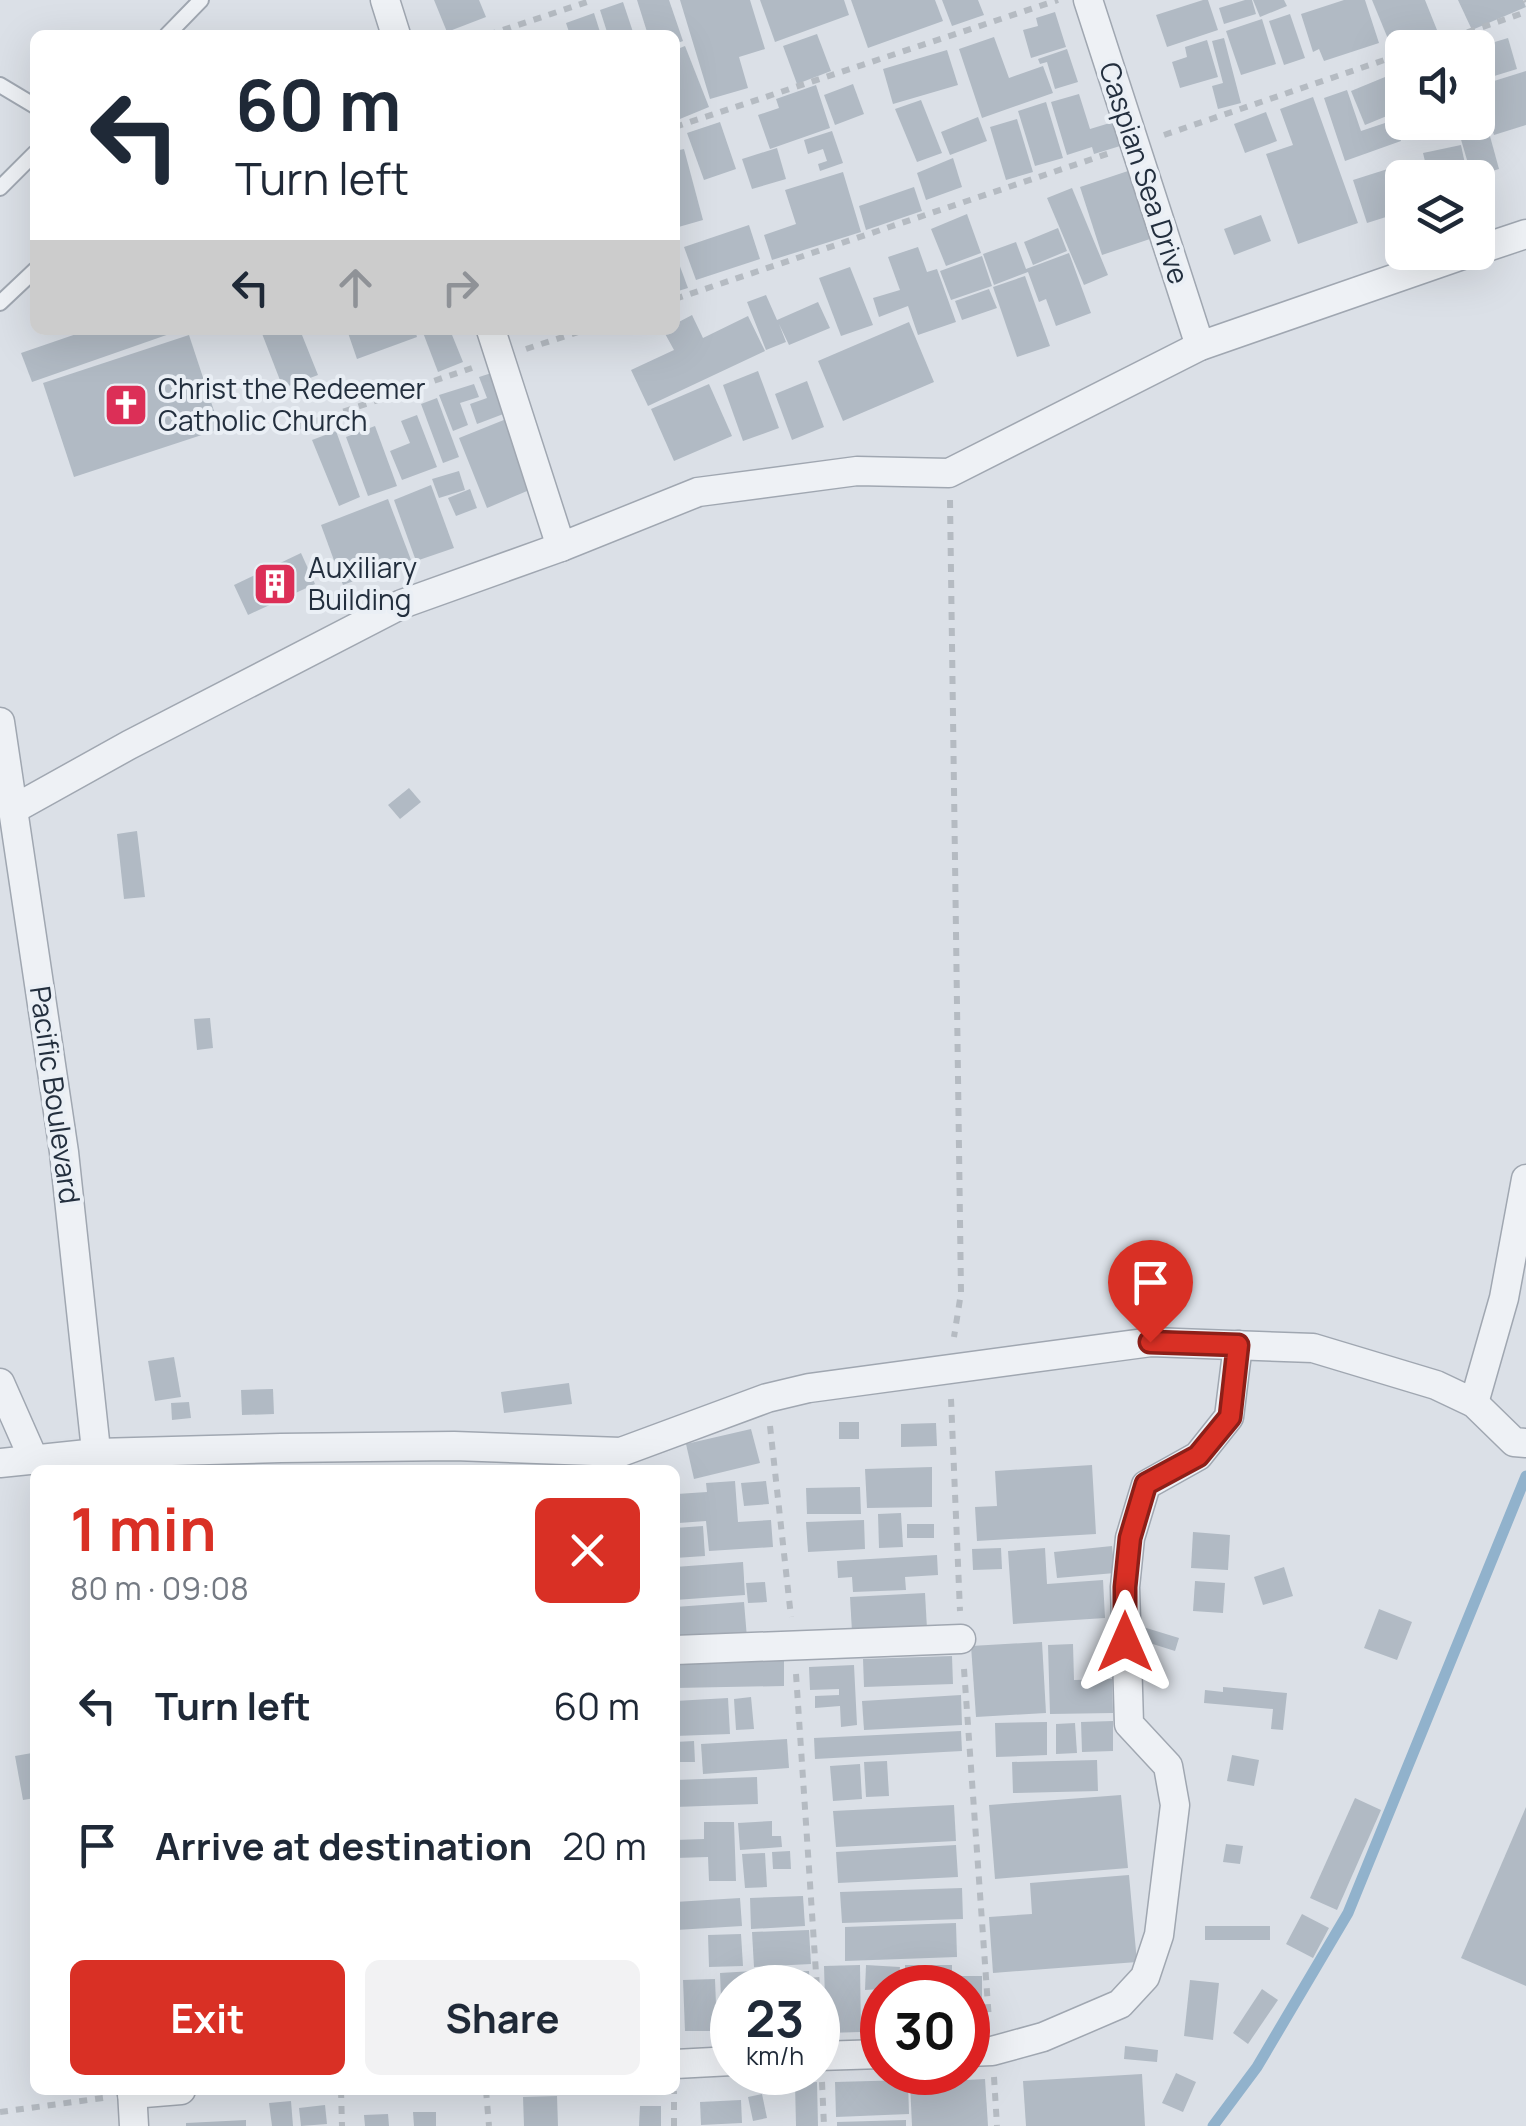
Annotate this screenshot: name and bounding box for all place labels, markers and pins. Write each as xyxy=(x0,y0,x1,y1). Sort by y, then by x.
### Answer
place label: Christ the Redeemer Catholic Church xyxy=(158,369,426,439)
church icon: Christ the Redeemer Catholic Church xyxy=(103,382,149,428)
place label: Auxiliary Building xyxy=(308,548,417,618)
building icon: Auxiliary Building xyxy=(252,561,298,607)
pin xyxy=(1108,1240,1193,1343)

